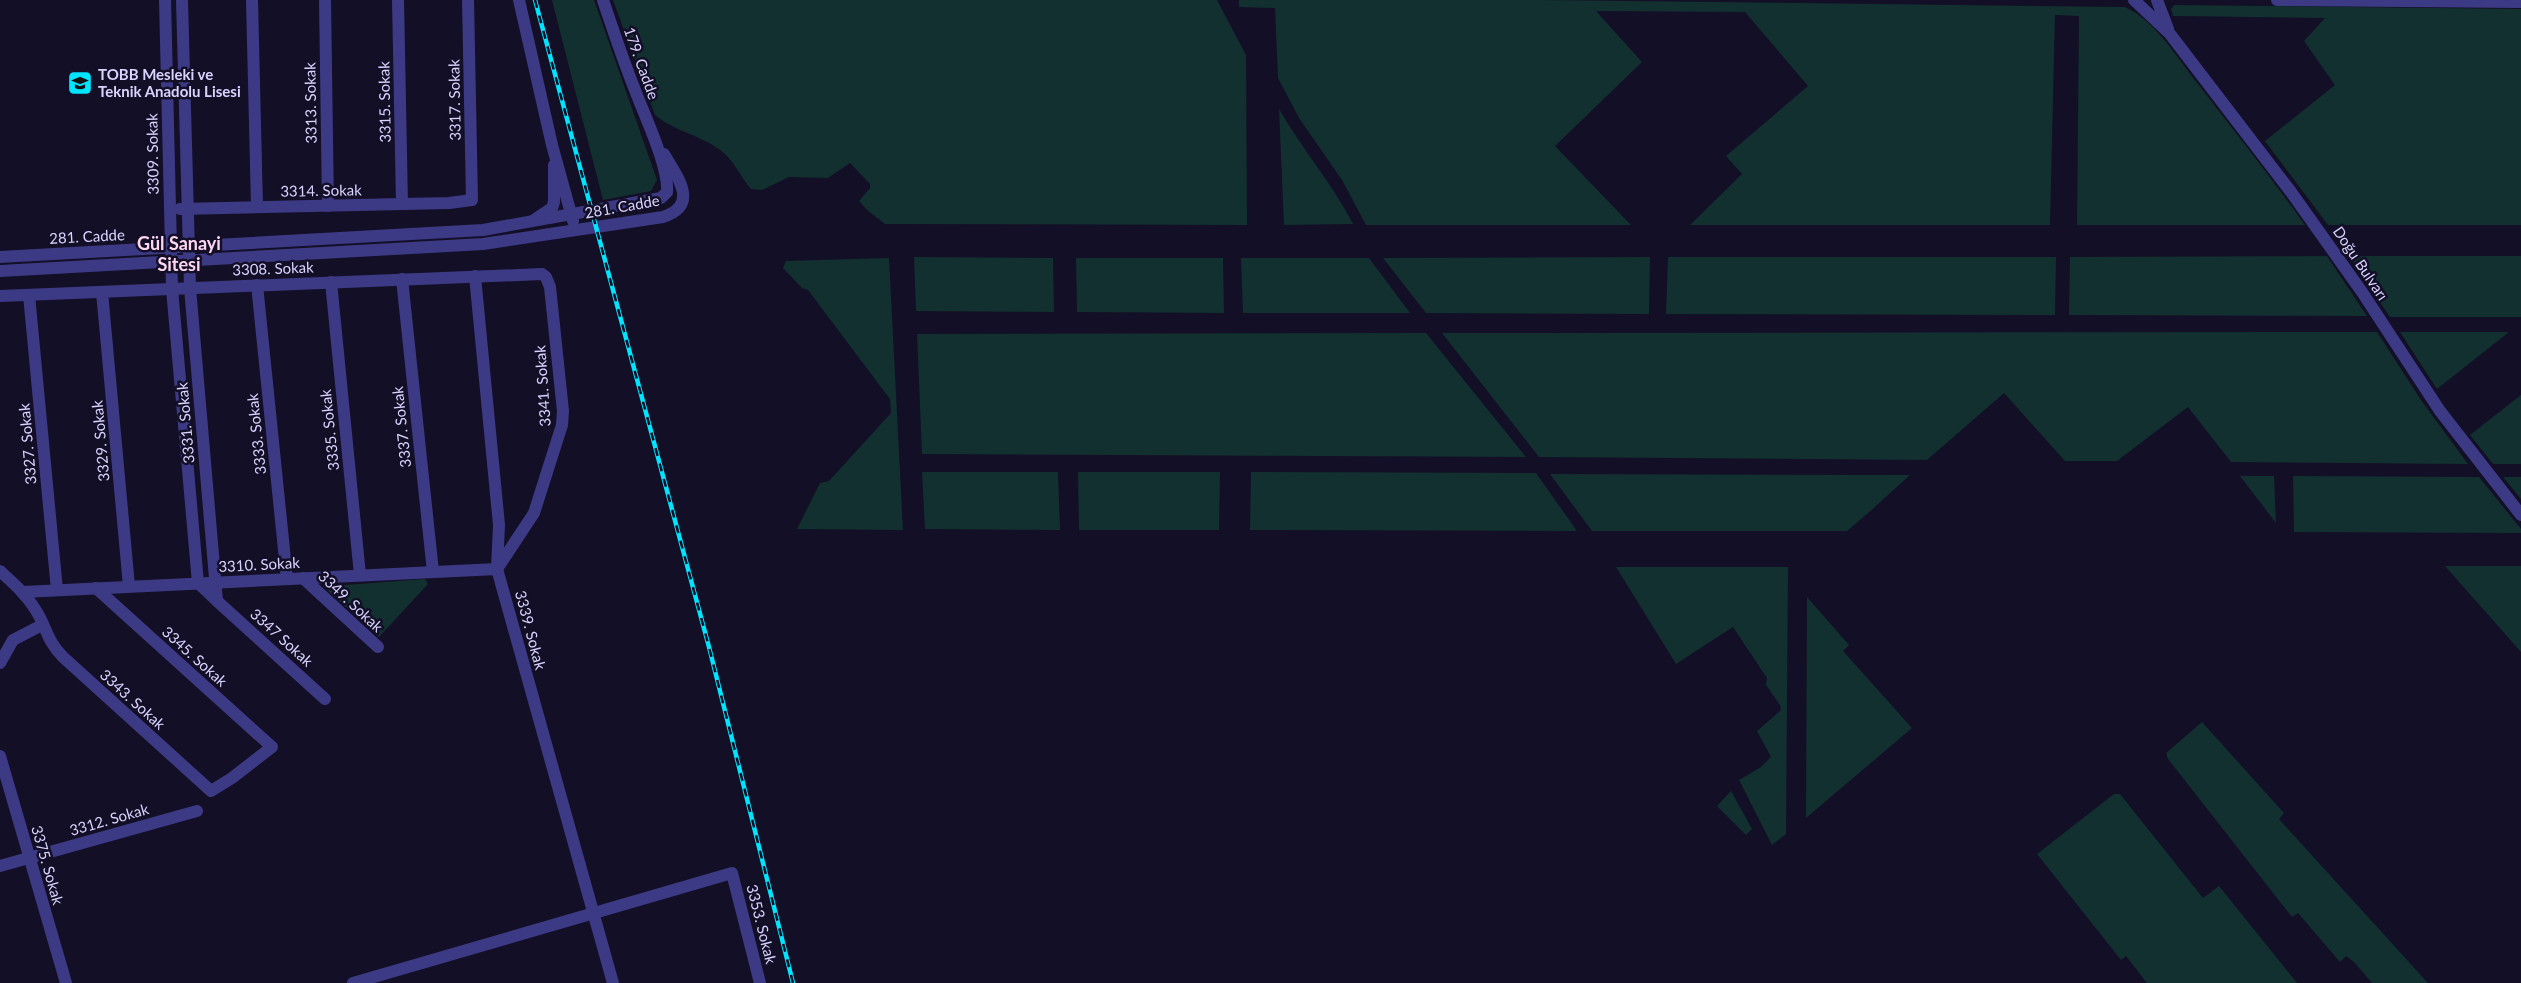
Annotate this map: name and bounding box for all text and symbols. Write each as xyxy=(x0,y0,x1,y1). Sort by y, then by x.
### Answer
street label: 179. Cadde xyxy=(621,24,663,102)
street label: 3317. Sokak xyxy=(444,59,464,141)
street label: 3315. Sokak xyxy=(374,61,394,143)
street label: 3313. Sokak xyxy=(300,62,320,144)
place label: TOBB Mesleki ve Teknik Anadolu Lisesi xyxy=(98,65,241,100)
school or university icon: TOBB Mesleki ve Teknik Anadolu Lisesi xyxy=(67,70,93,96)
street label: 3309. Sokak xyxy=(142,113,162,195)
street label: 3314. Sokak xyxy=(280,180,362,200)
street label: 281. Cadde xyxy=(583,191,661,221)
street label: Doğu Bulvarı xyxy=(2330,223,2392,303)
street label: 281. Cadde xyxy=(49,225,125,247)
district label: Gül Sanayi Sitesi xyxy=(137,232,221,275)
street label: 3308. Sokak xyxy=(232,258,314,278)
street label: 3341. Sokak xyxy=(530,344,554,427)
street label: 3331. Sokak xyxy=(172,381,198,464)
street label: 3337. Sokak xyxy=(388,385,414,468)
street label: 3335. Sokak xyxy=(316,388,342,471)
street label: 3333. Sokak xyxy=(243,392,269,475)
street label: 3329. Sokak xyxy=(87,399,113,482)
street label: 3327. Sokak xyxy=(14,402,40,485)
street label: 3310. Sokak xyxy=(218,553,301,575)
street label: 3349. Sokak xyxy=(315,567,387,636)
street label: 3339. Sokak xyxy=(512,588,550,672)
street label: 3347 Sokak xyxy=(247,604,317,670)
street label: 3345. Sokak xyxy=(159,622,232,690)
street label: 3343. Sokak xyxy=(97,665,170,733)
street label: 3312. Sokak xyxy=(67,799,151,839)
street label: 3375. Sokak xyxy=(28,823,68,907)
street label: 3353. Sokak xyxy=(743,882,781,966)

